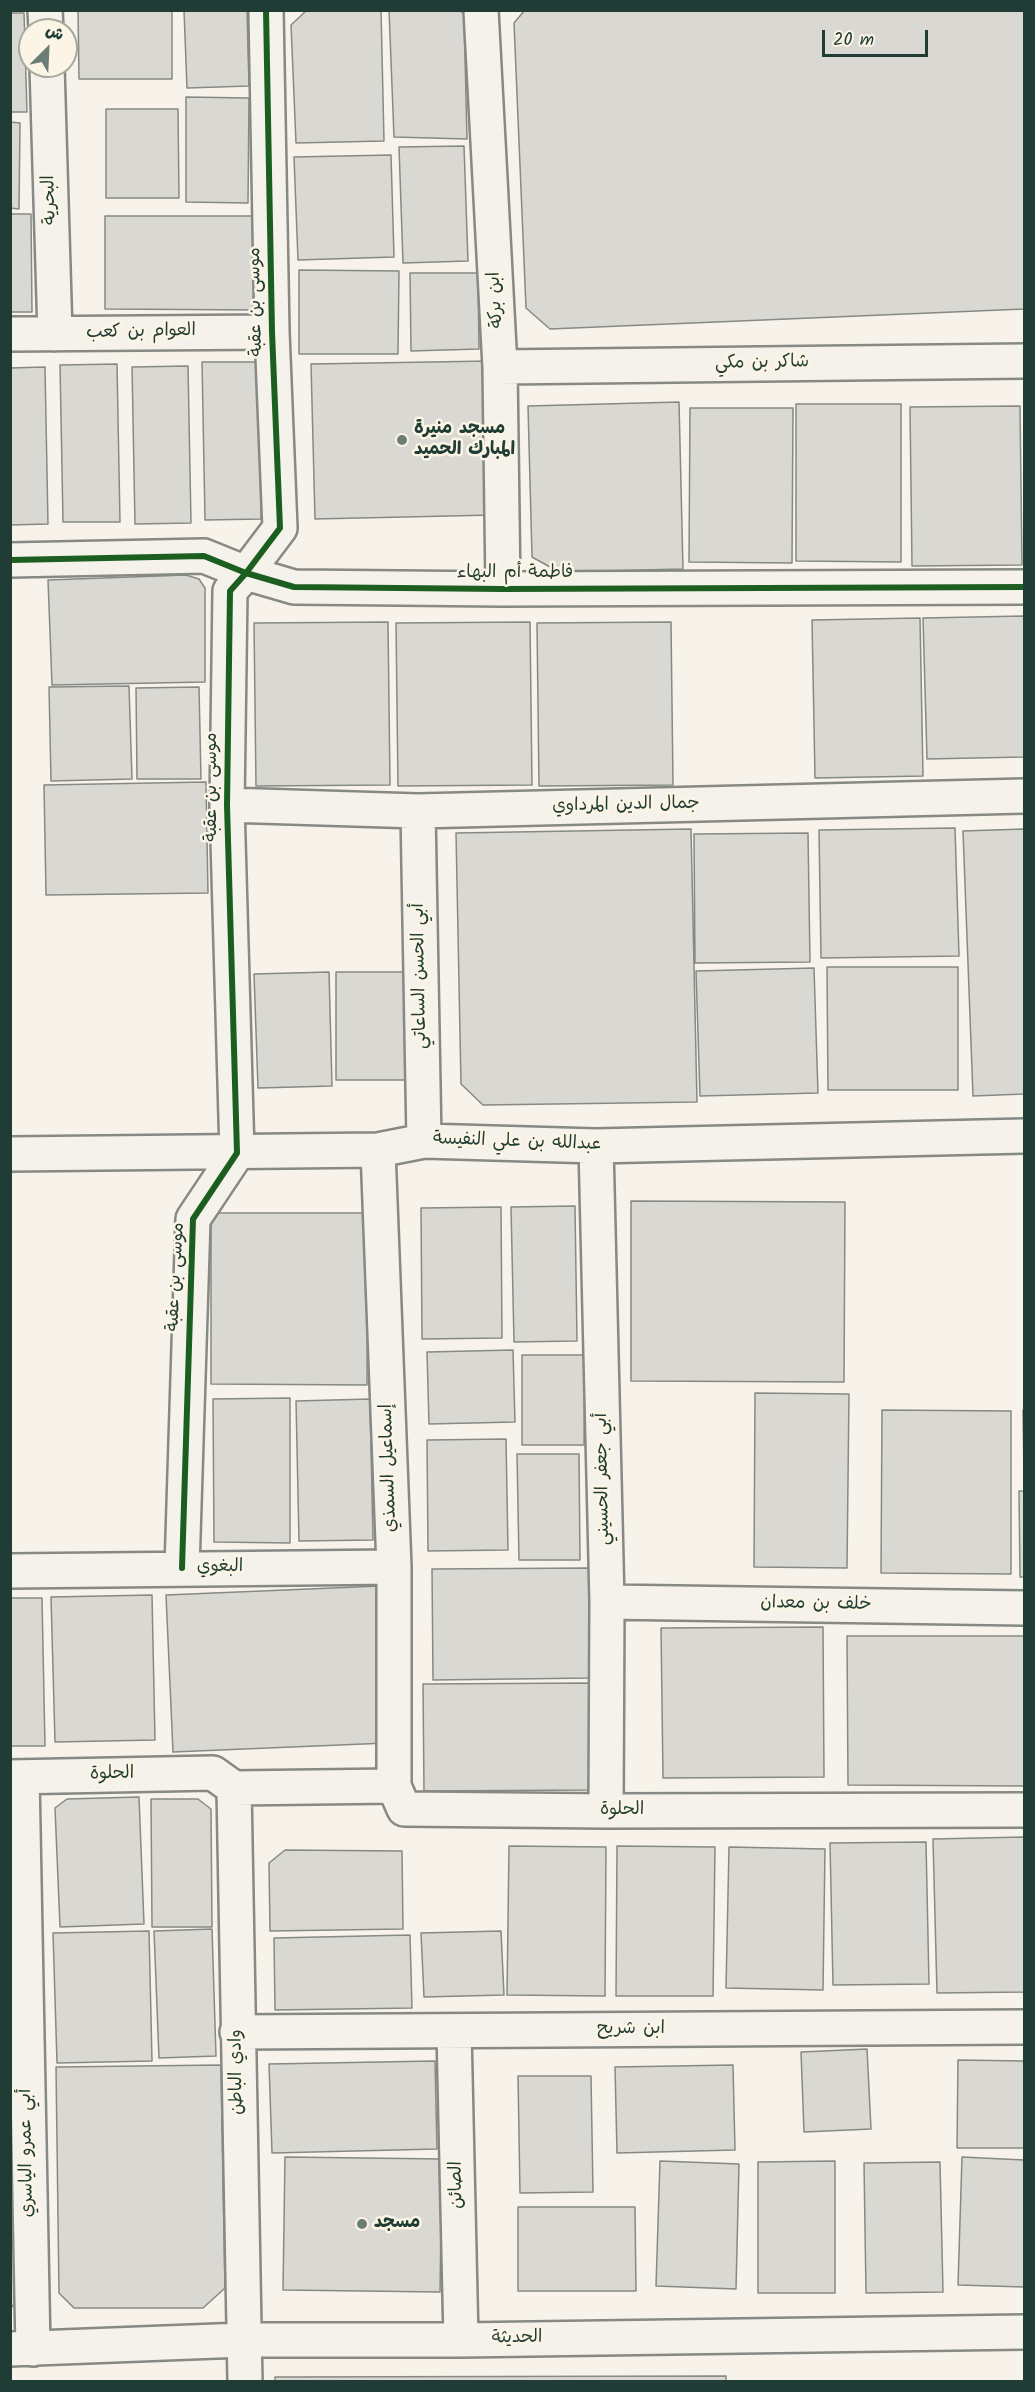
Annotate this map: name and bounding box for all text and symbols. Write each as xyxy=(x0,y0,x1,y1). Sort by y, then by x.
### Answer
north arrow xyxy=(18,18,78,78)
text: ش xyxy=(42,18,68,48)
scale bar xyxy=(825,18,932,56)
text: 20 m xyxy=(833,26,874,55)
street label: البحرية xyxy=(39,175,63,225)
street label: موسى بن عقبة xyxy=(245,247,269,357)
street label: ابن بركة xyxy=(485,271,509,329)
street label: العوام بن كعب xyxy=(86,321,196,345)
street label: شاكر بن مكي xyxy=(715,352,809,376)
place label: مسجد منيرة المبارك الحميد xyxy=(414,419,515,462)
marker: مسجد منيرة المبارك الحميد xyxy=(395,433,409,447)
street label: فاطمة أم البهاء xyxy=(457,563,573,585)
street label: موسى بن عقبة xyxy=(202,732,224,842)
street label: جمال الدين المرداوي xyxy=(552,794,700,818)
street label: أبي الحسن الساعاتي xyxy=(409,903,433,1049)
street label: عبدالله بن علي النفيسة xyxy=(433,1129,601,1157)
street label: موسى بن عقبة xyxy=(163,1222,191,1332)
street label: إسماعيل السمذي xyxy=(377,1404,403,1532)
street label: أبي جعفر الحسيني xyxy=(592,1413,616,1545)
street label: البغوي xyxy=(197,1557,243,1579)
street label: خلف بن معدان xyxy=(760,1593,872,1617)
street label: الحلوة xyxy=(90,1764,134,1786)
street label: الحلوة xyxy=(600,1800,644,1822)
street label: ابن شريح xyxy=(597,2019,665,2041)
street label: وادي الباطن xyxy=(226,2029,250,2115)
street label: أبي عمرو الياسري xyxy=(16,2089,40,2217)
street label: الصائن xyxy=(447,2161,469,2209)
place label: مسجد xyxy=(374,2213,420,2235)
marker: مسجد xyxy=(355,2217,369,2231)
street label: الحديثة xyxy=(491,2328,543,2350)

